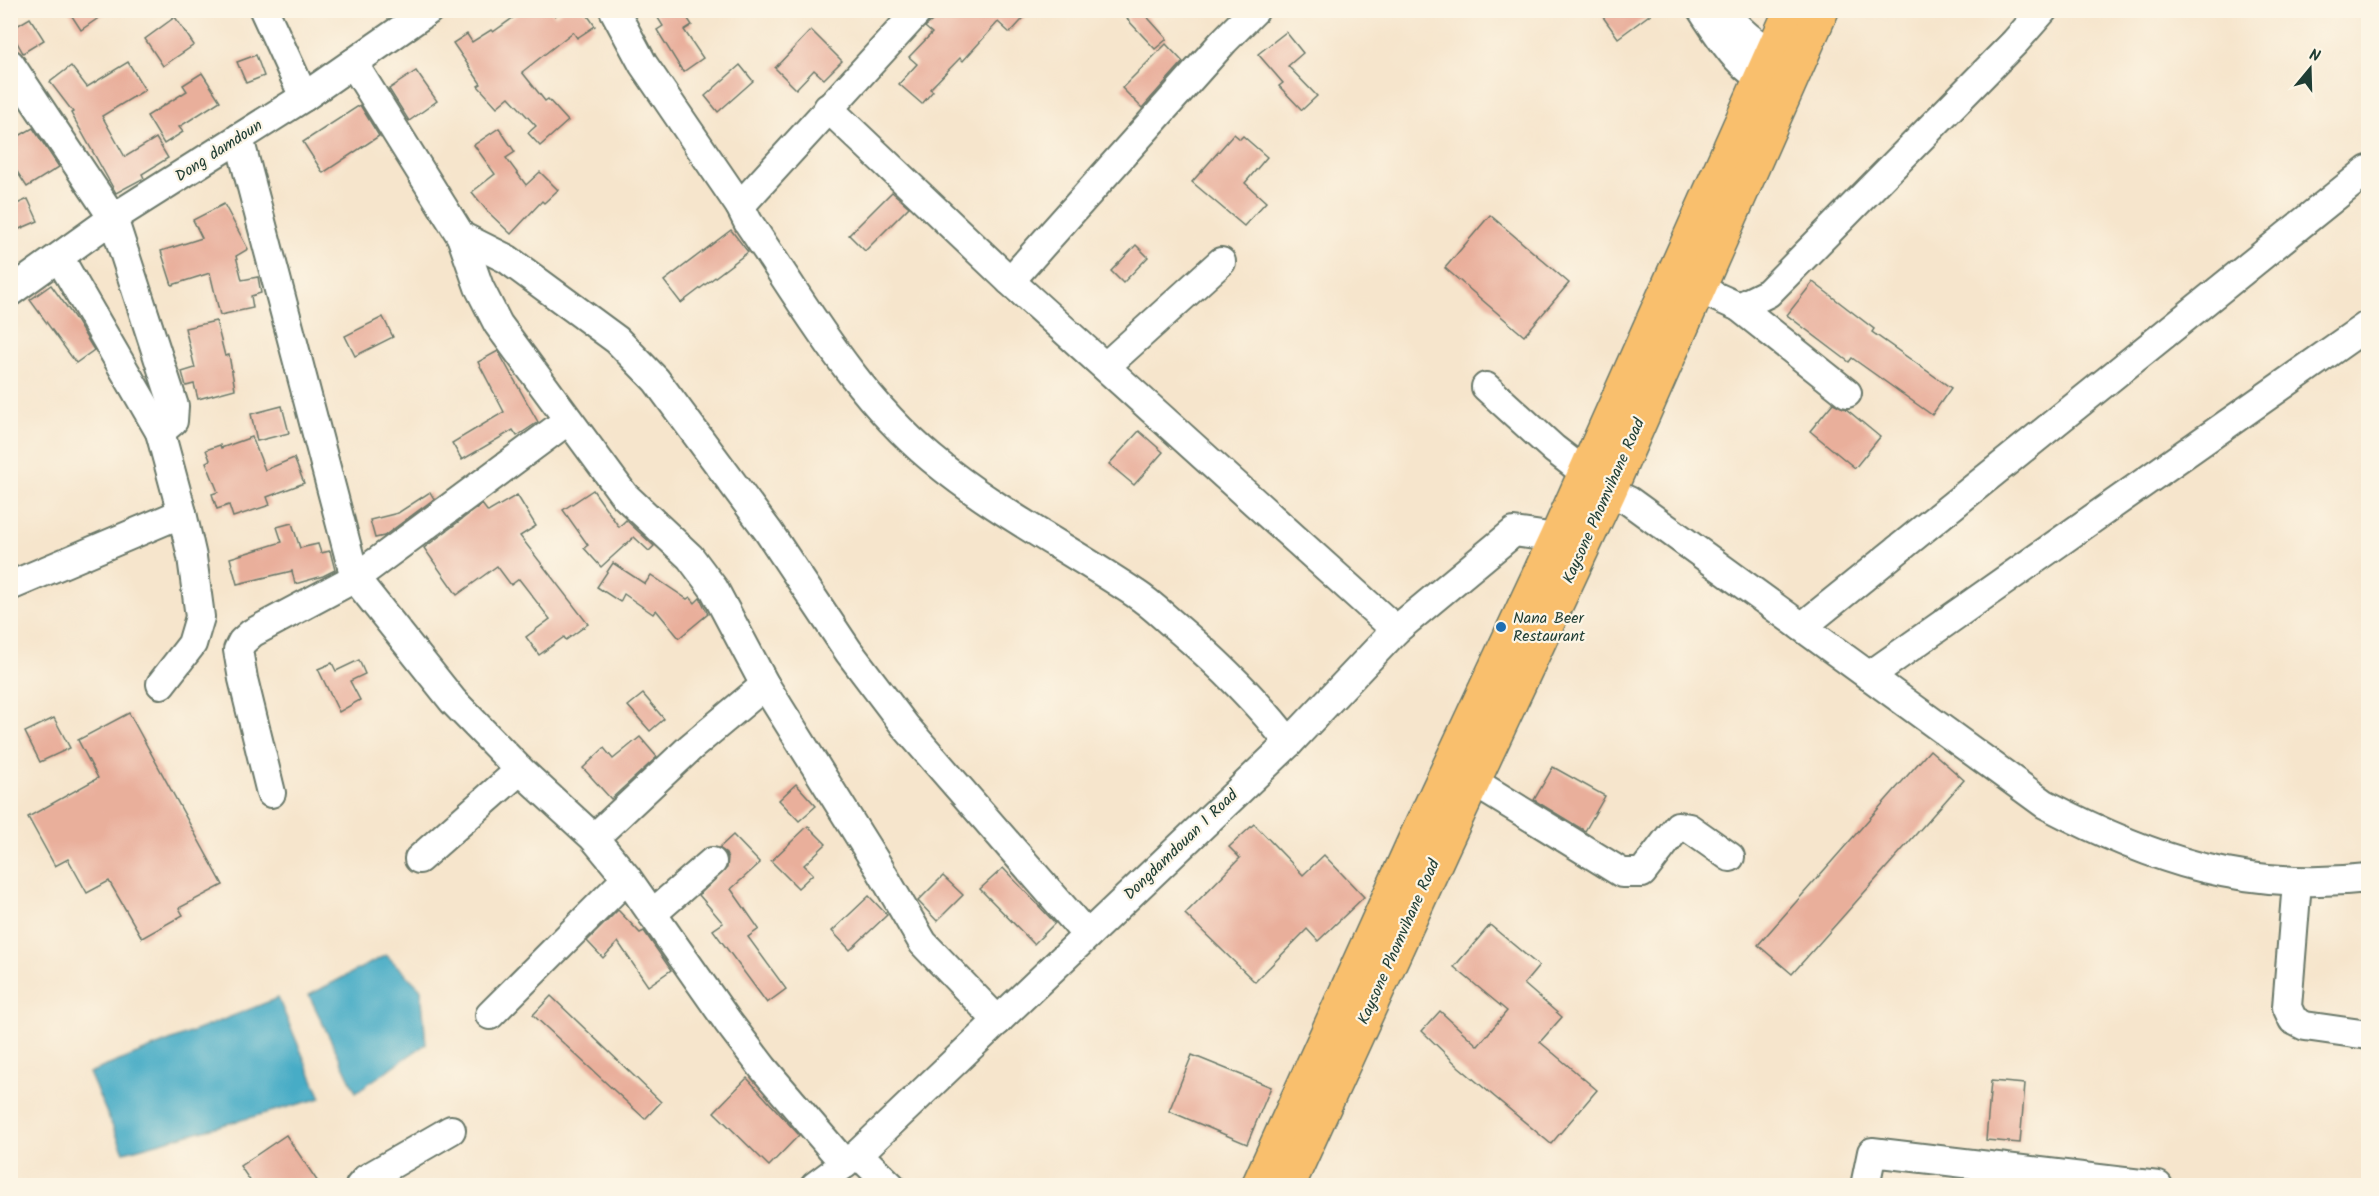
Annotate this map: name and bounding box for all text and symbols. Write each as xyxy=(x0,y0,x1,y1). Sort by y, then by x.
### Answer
north arrow xyxy=(2280,39,2340,99)
text: N xyxy=(2306,43,2323,70)
street label: Dong damdoun xyxy=(170,113,268,189)
street label: Kaysone Phomvihane Road xyxy=(1556,413,1652,588)
place label: Nana Beer Restaurant xyxy=(1513,606,1586,649)
marker: Nana Beer Restaurant xyxy=(1494,620,1508,634)
street label: Dongdamdouan 1 Road xyxy=(1118,783,1245,906)
street label: Kaysone Phomvihane Road xyxy=(1351,854,1447,1029)

